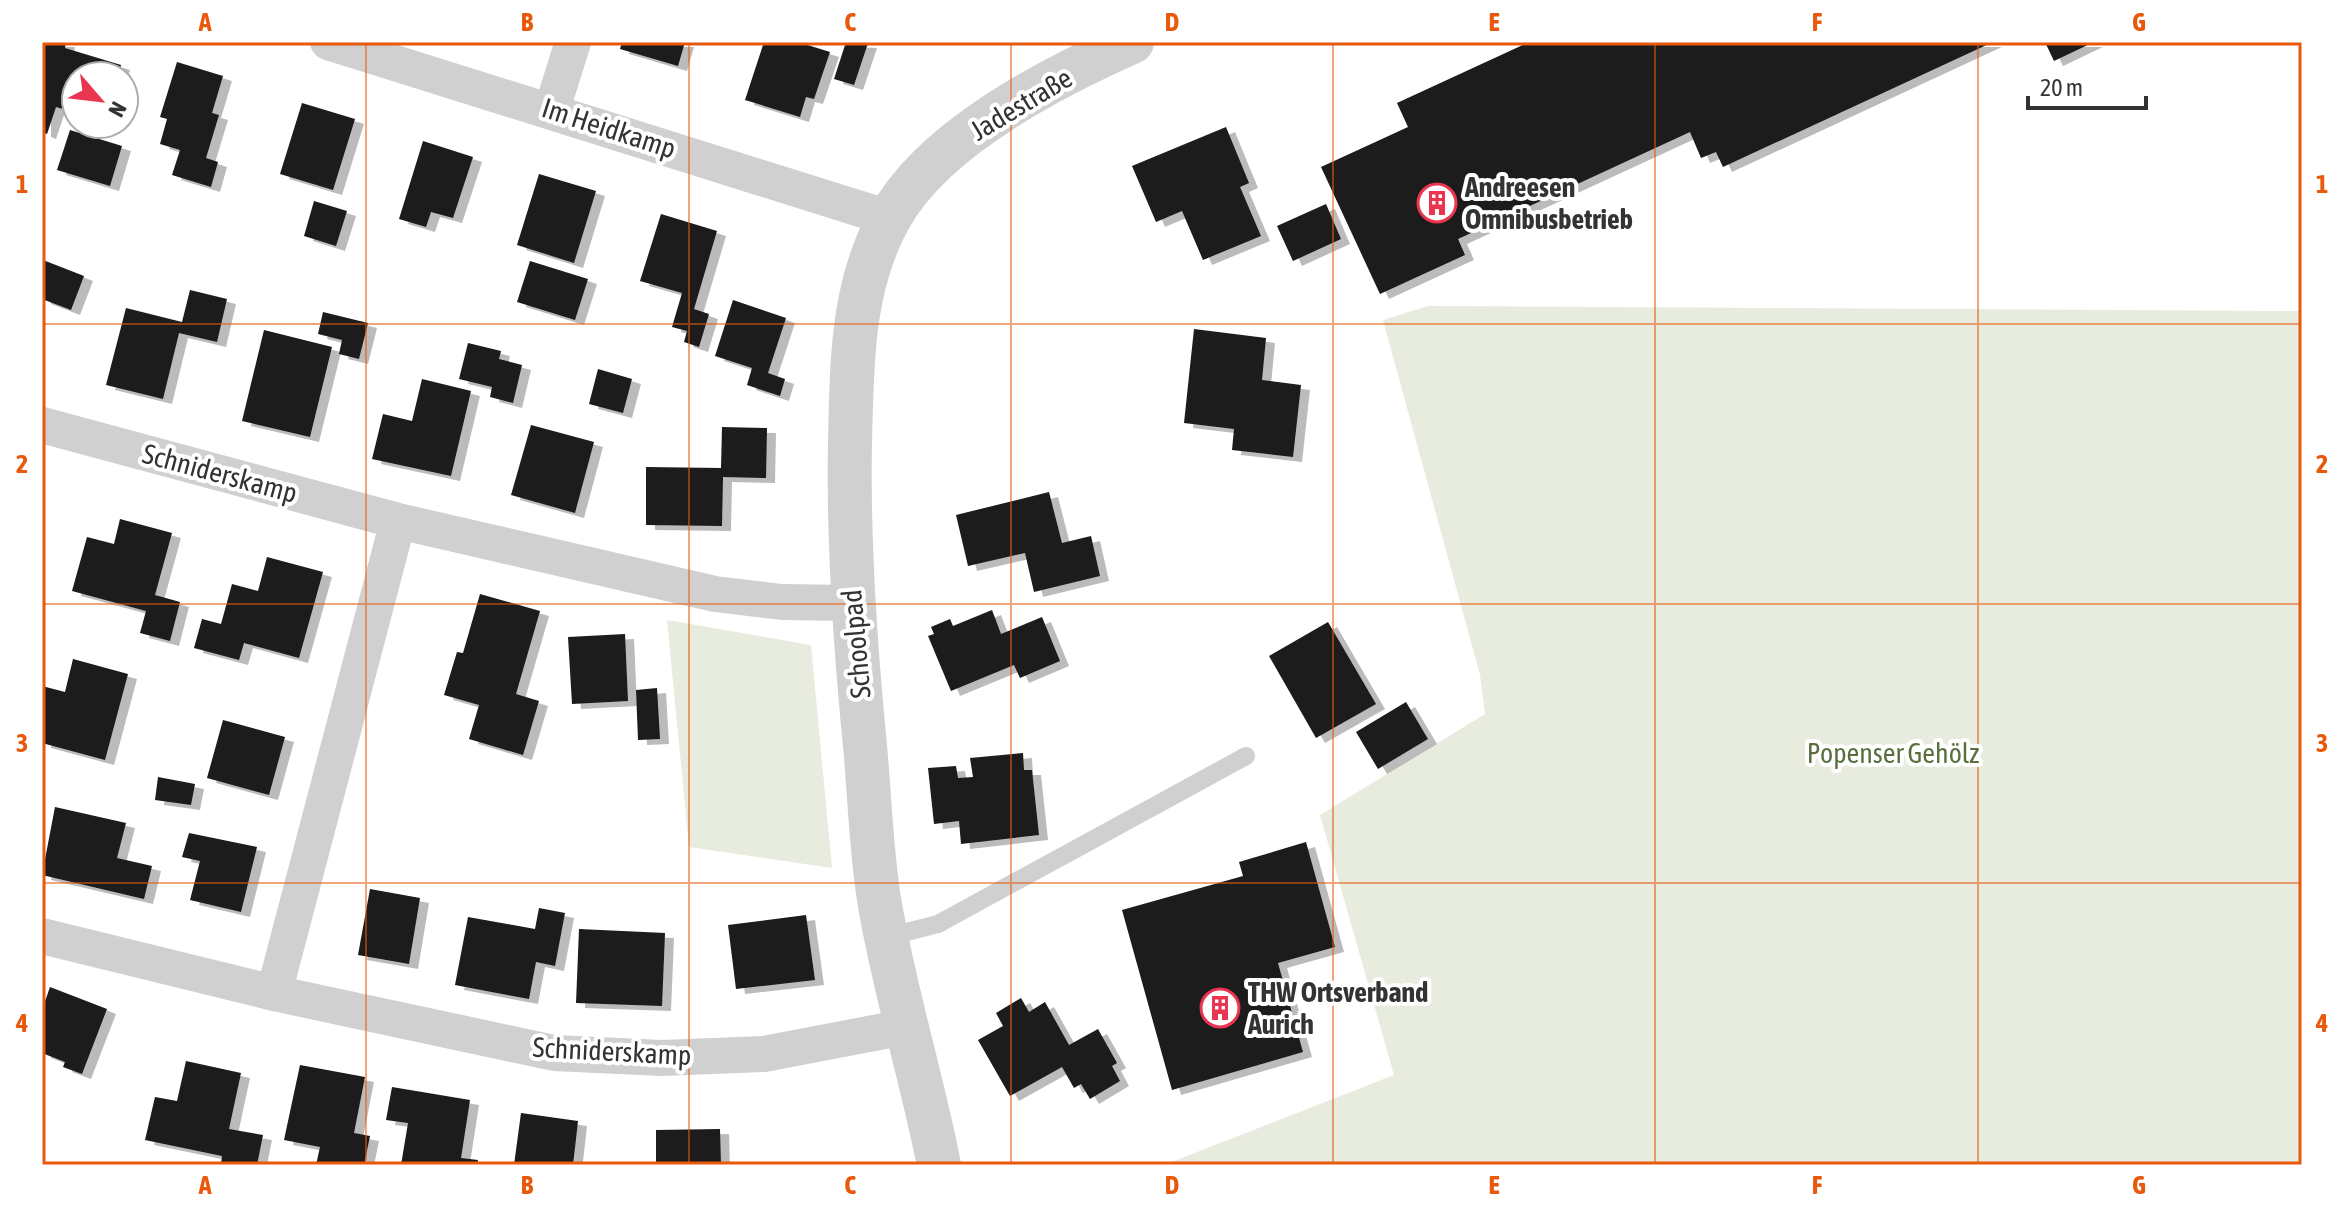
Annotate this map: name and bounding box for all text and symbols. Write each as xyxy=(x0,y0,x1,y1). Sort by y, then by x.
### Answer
text: A xyxy=(198,7,212,37)
text: B xyxy=(521,7,534,37)
text: C xyxy=(844,7,856,37)
text: D xyxy=(1165,7,1179,37)
text: E xyxy=(1488,7,1500,37)
text: F xyxy=(1812,7,1823,37)
text: G xyxy=(2132,7,2146,37)
north arrow xyxy=(60,60,140,140)
scale bar xyxy=(2028,60,2146,110)
street label: Jadestraße xyxy=(965,61,1077,147)
text: 20 m xyxy=(2040,74,2083,101)
street label: Im Heidkamp xyxy=(538,91,680,165)
text: N xyxy=(103,98,132,121)
text: 1 xyxy=(16,169,28,199)
text: 1 xyxy=(2316,169,2328,199)
place label: Andreesen Omnibusbetrieb xyxy=(1464,171,1633,235)
building icon: Andreesen Omnibusbetrieb xyxy=(1416,182,1458,224)
street label: Schniderskamp xyxy=(139,437,301,509)
text: 2 xyxy=(16,449,28,479)
text: 2 xyxy=(2316,449,2328,479)
street label: Schoolpad xyxy=(835,588,877,700)
text: 3 xyxy=(16,728,28,758)
text: 3 xyxy=(2316,728,2328,758)
park label: Popenser Gehölz xyxy=(1807,737,1979,769)
place label: THW Ortsverband Aurich xyxy=(1247,976,1428,1040)
building icon: THW Ortsverband Aurich xyxy=(1199,987,1241,1029)
text: 4 xyxy=(15,1008,28,1038)
text: 4 xyxy=(2315,1008,2328,1038)
street label: Schniderskamp xyxy=(532,1031,692,1071)
text: A xyxy=(198,1170,212,1200)
text: B xyxy=(521,1170,534,1200)
text: C xyxy=(844,1170,856,1200)
text: D xyxy=(1165,1170,1179,1200)
text: E xyxy=(1488,1170,1500,1200)
text: F xyxy=(1812,1170,1823,1200)
text: G xyxy=(2132,1170,2146,1200)

